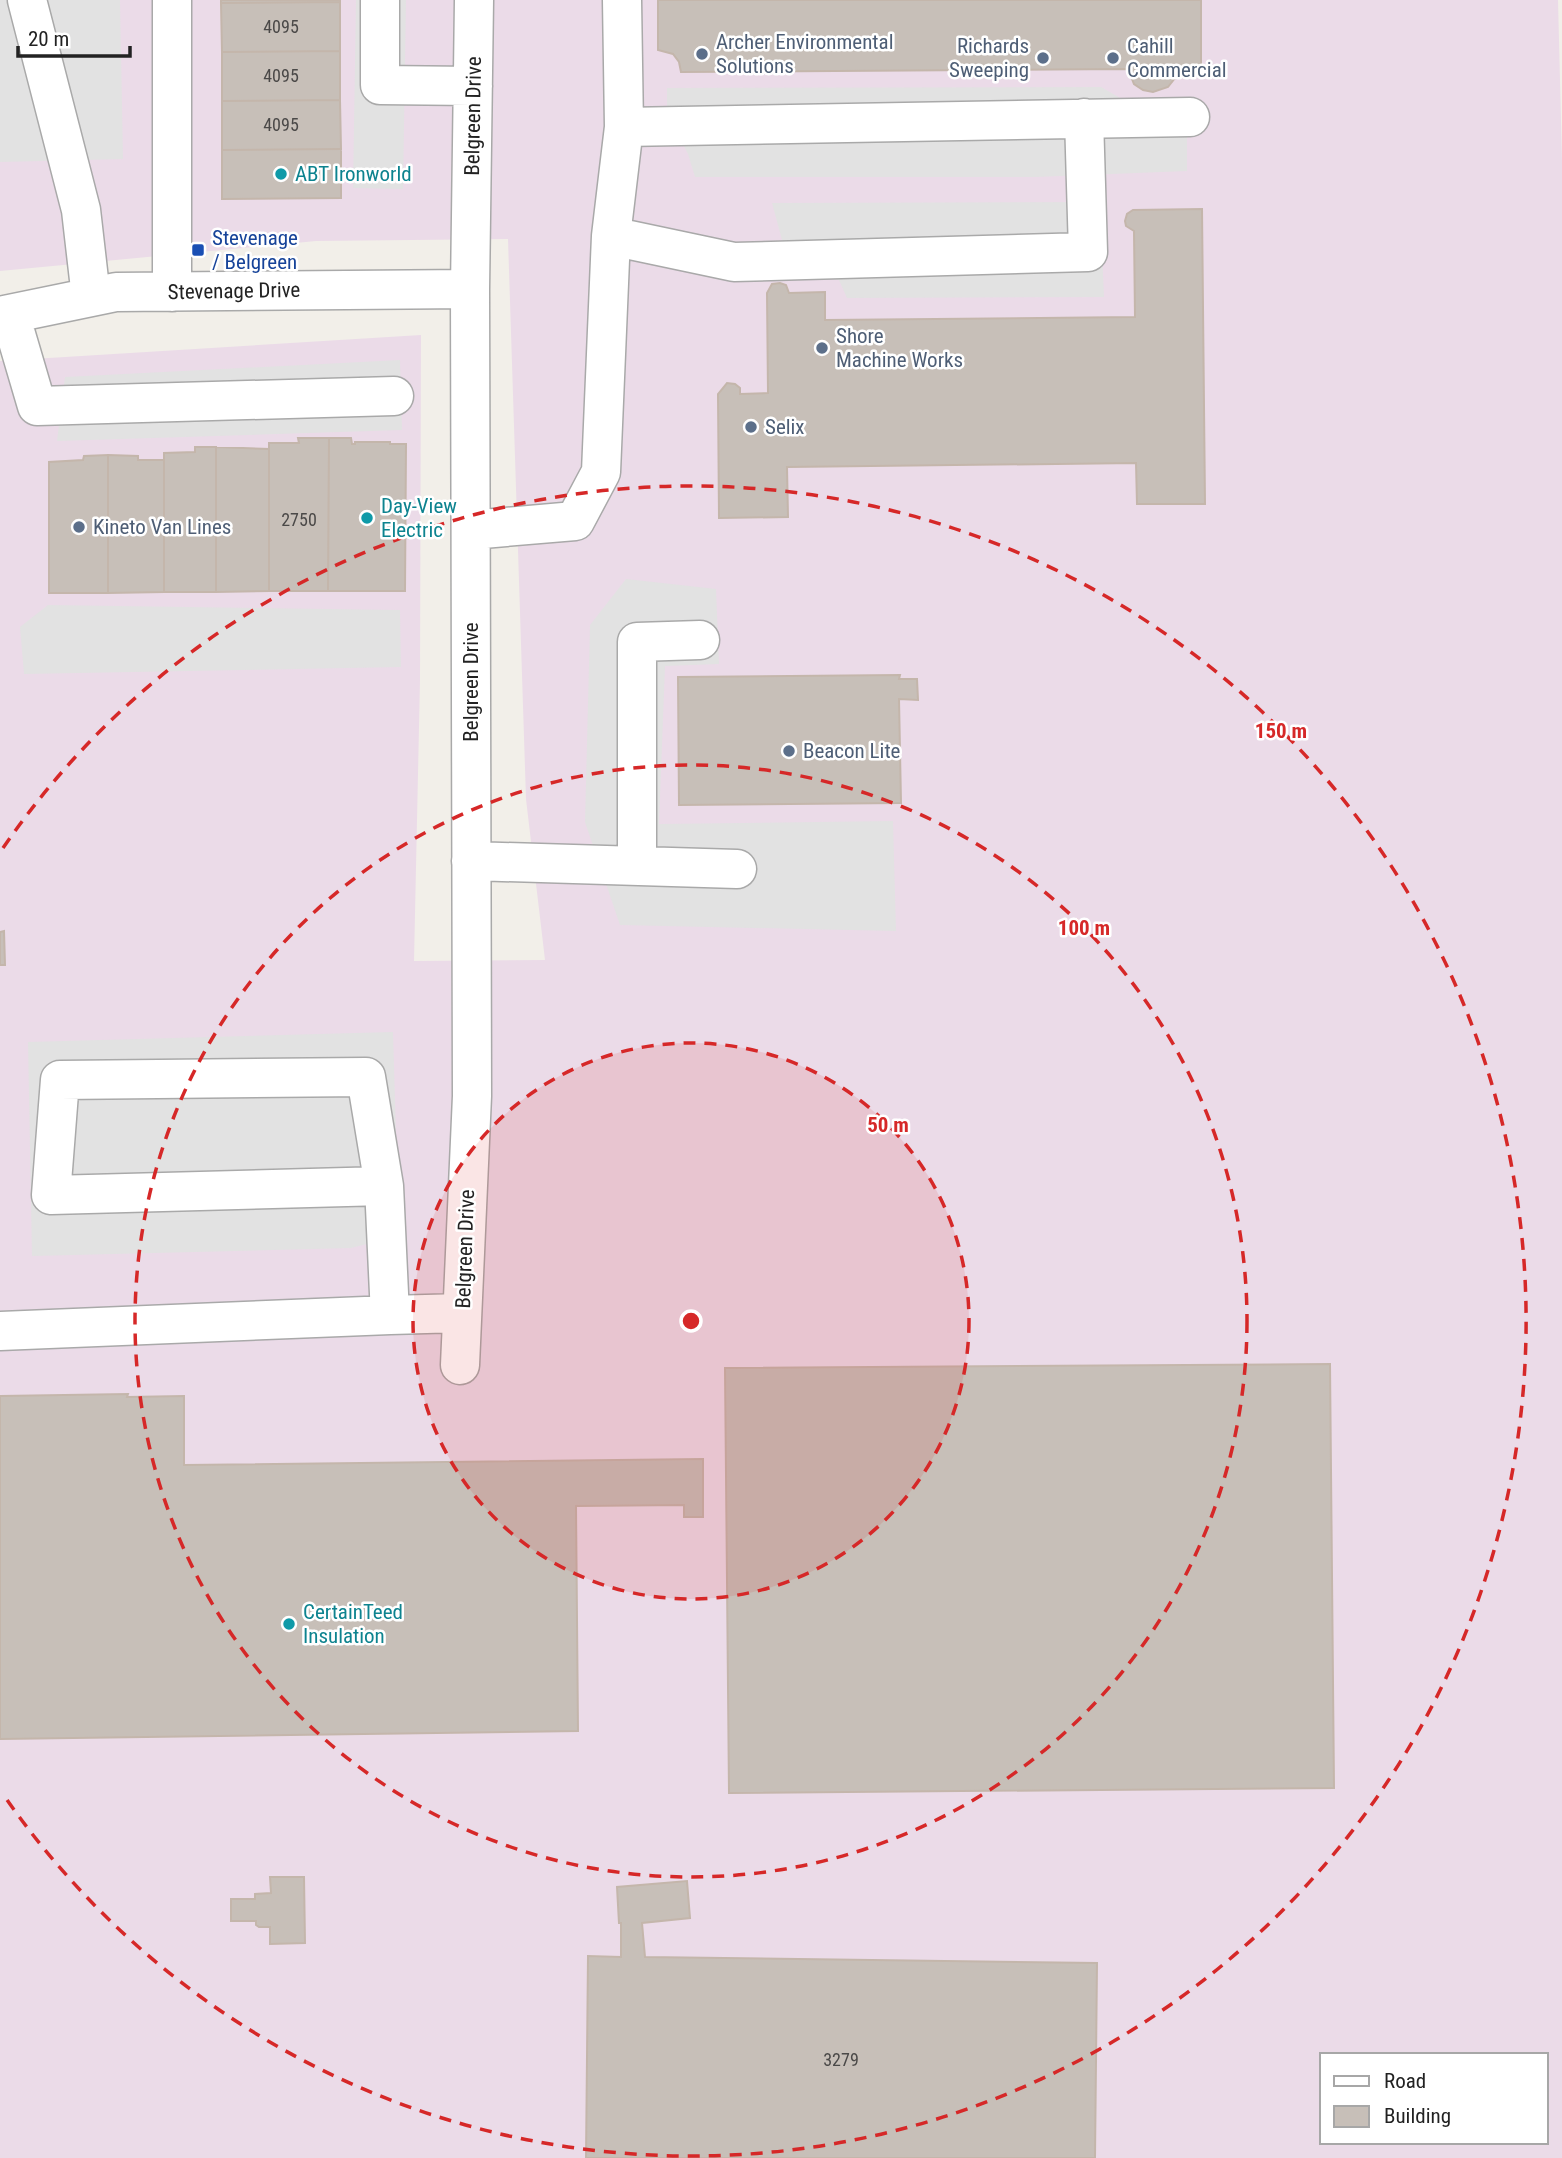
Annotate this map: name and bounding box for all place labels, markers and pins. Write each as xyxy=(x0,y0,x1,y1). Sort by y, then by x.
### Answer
place label: Archer Environmental Solutions xyxy=(716,30,893,78)
place label: Richards Sweeping xyxy=(949,34,1029,82)
place label: Cahill Commercial xyxy=(1127,34,1227,82)
marker: Archer Environmental Solutions xyxy=(694,46,710,62)
marker: Richards Sweeping xyxy=(1035,50,1051,66)
marker: Cahill Commercial xyxy=(1105,50,1121,66)
place label: ABT Ironworld xyxy=(295,162,412,186)
marker: ABT Ironworld xyxy=(273,166,289,182)
place label: Stevenage / Belgreen xyxy=(212,226,298,274)
marker: Stevenage / Belgreen xyxy=(190,242,206,258)
place label: Shore Machine Works xyxy=(836,324,963,372)
marker: Shore Machine Works xyxy=(814,340,830,356)
place label: Selix xyxy=(765,415,805,439)
marker: Selix xyxy=(743,419,759,435)
place label: Day-View Electric xyxy=(381,494,457,542)
marker: Day-View Electric xyxy=(359,510,375,526)
place label: Kineto Van Lines xyxy=(93,515,231,539)
marker: Kineto Van Lines xyxy=(71,519,87,535)
place label: Beacon Lite xyxy=(803,739,901,763)
marker: Beacon Lite xyxy=(781,743,797,759)
centre of rings xyxy=(679,1309,703,1333)
place label: CertainTeed Insulation xyxy=(303,1600,403,1648)
marker: CertainTeed Insulation xyxy=(281,1616,297,1632)

